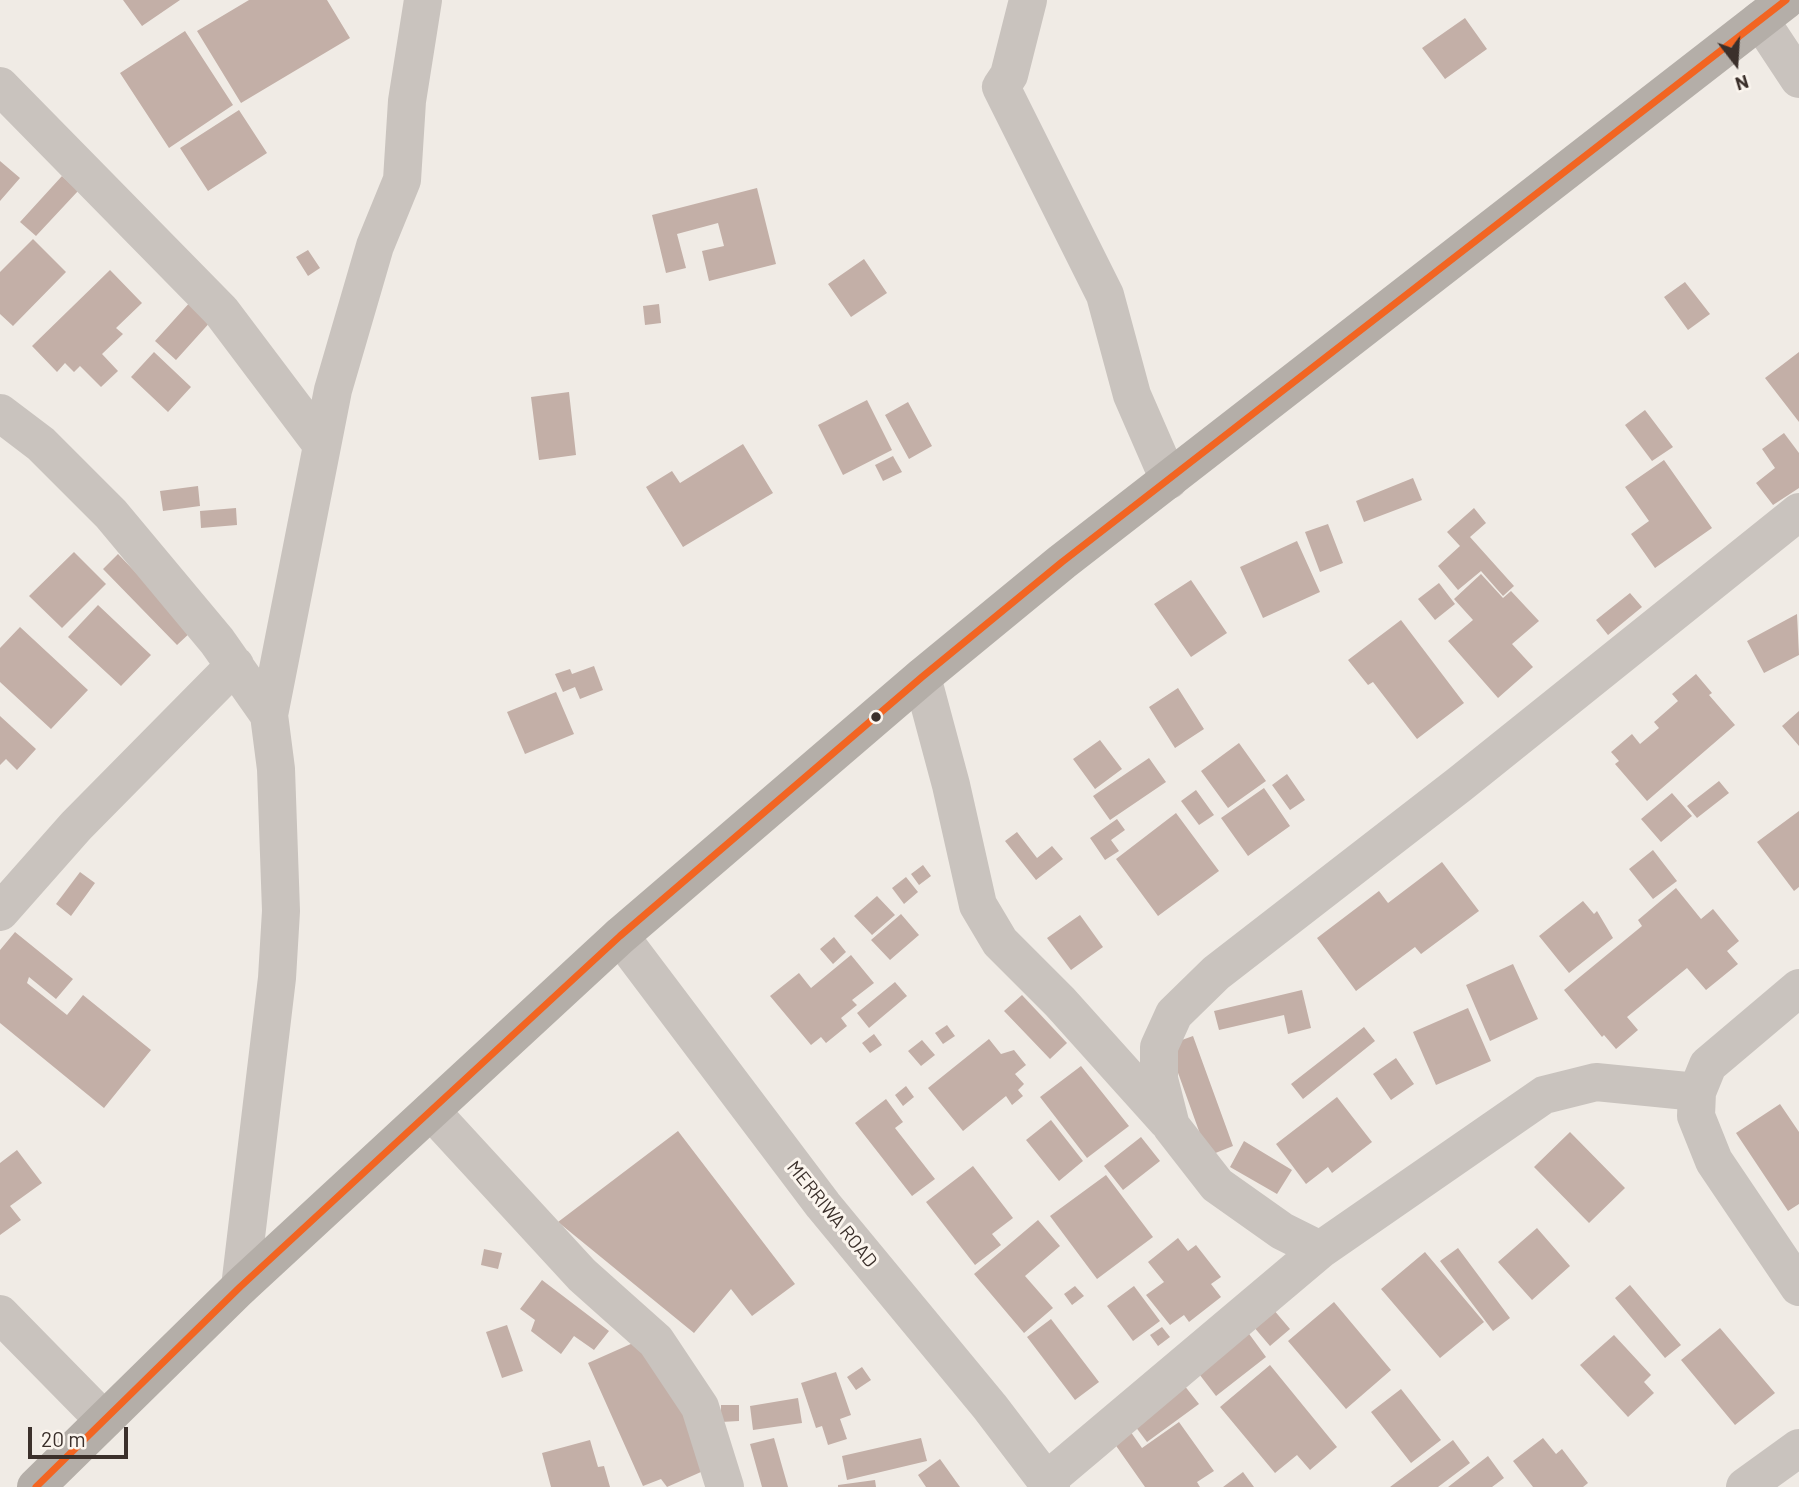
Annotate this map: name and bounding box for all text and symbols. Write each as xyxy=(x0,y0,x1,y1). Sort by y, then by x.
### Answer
north arrow xyxy=(1701,28,1771,98)
text: N xyxy=(1733,71,1752,96)
unlabelled marker xyxy=(869,710,883,724)
street label: MERRIWA ROAD xyxy=(782,1156,882,1272)
scale bar xyxy=(32,1414,131,1458)
text: 20 m xyxy=(41,1426,86,1451)

